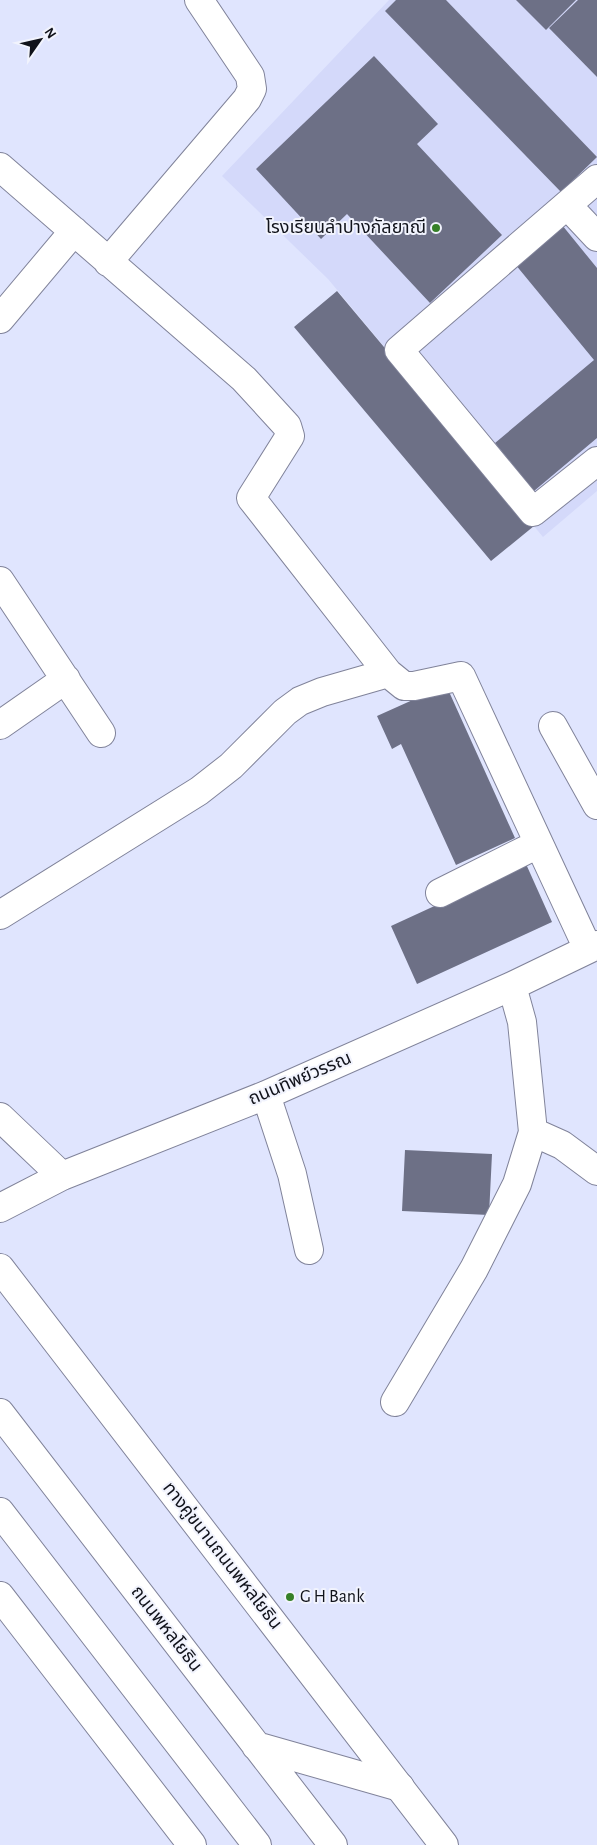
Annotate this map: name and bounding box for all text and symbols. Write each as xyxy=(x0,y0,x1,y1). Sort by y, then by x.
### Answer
north arrow xyxy=(15,15,65,65)
text: N xyxy=(41,25,58,41)
place label: โรงเรียนลำปางกัลยาณี xyxy=(266,218,426,237)
marker: โรงเรียนลำปางกัลยาณี xyxy=(430,222,442,234)
street label: ถนนทิพย์วรรณ xyxy=(246,1049,354,1109)
street label: ทางคู่ขนานถนนพหลโยธิน xyxy=(158,1478,286,1634)
street label: ถนนพหลโยธิน xyxy=(126,1582,206,1676)
place label: G H Bank xyxy=(300,1588,365,1606)
marker: G H Bank xyxy=(284,1591,296,1603)

